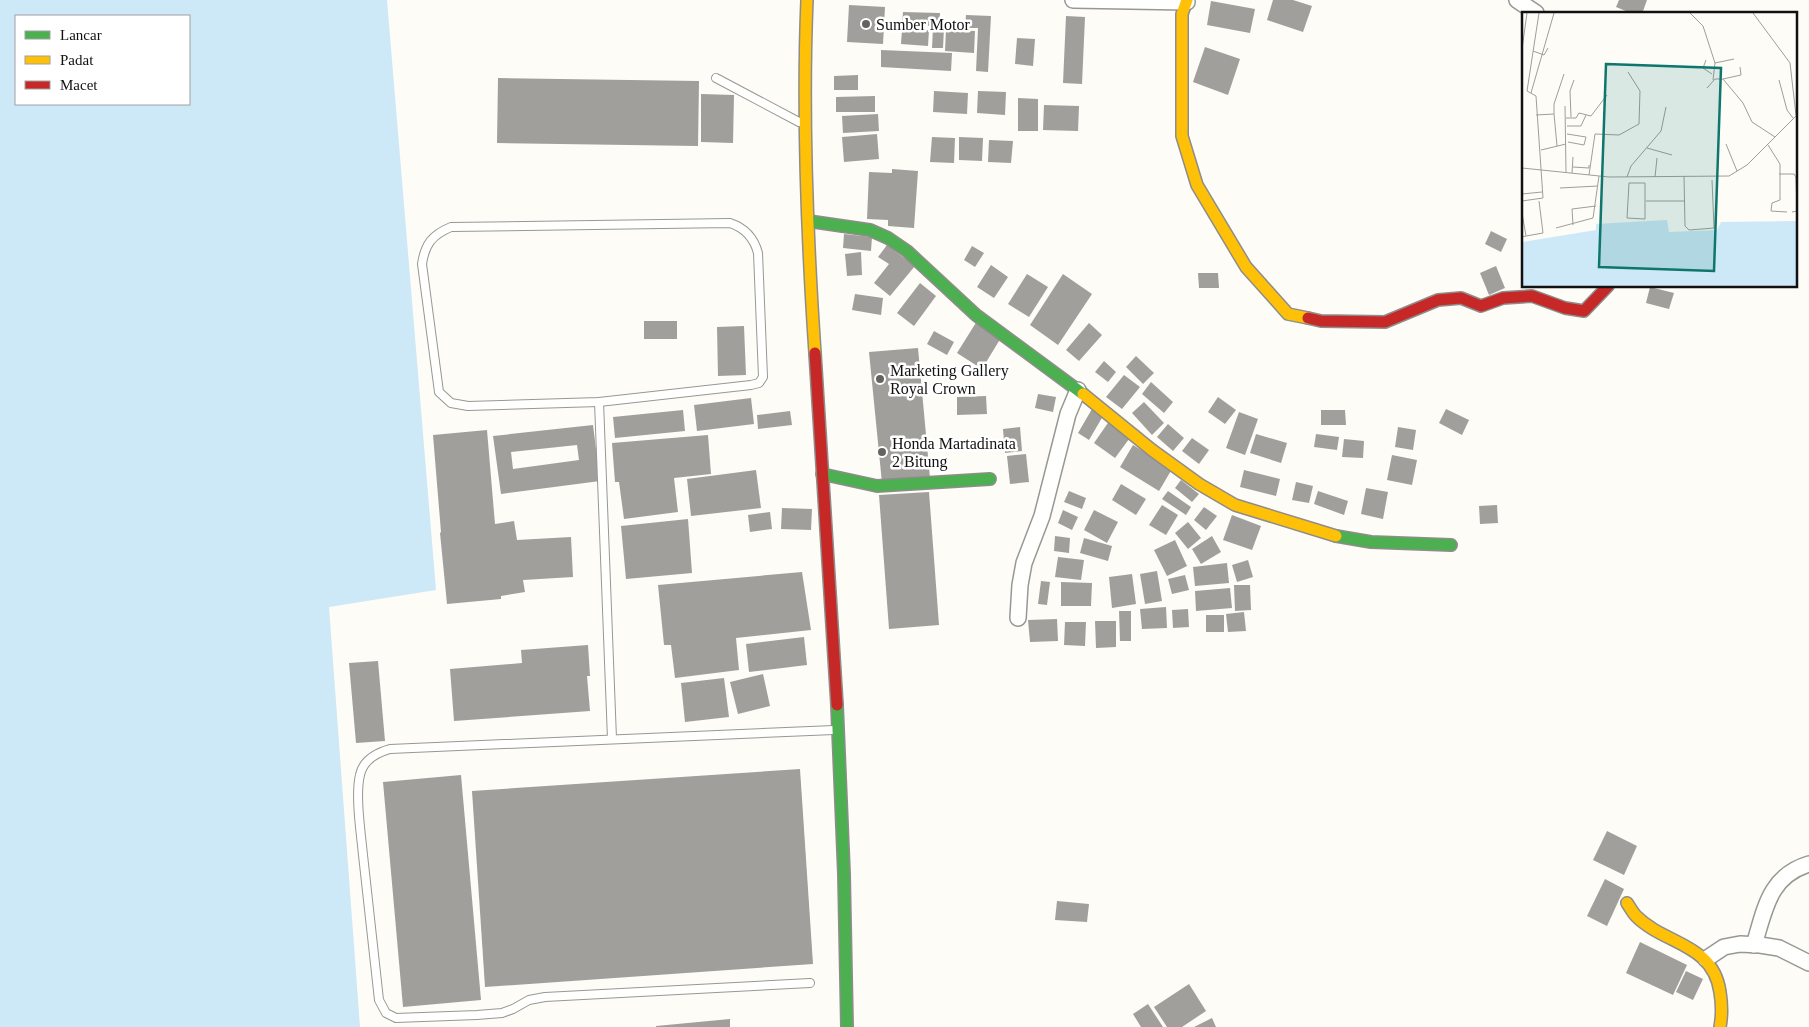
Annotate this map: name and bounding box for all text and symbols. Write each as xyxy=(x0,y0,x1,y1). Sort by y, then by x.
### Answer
inset map xyxy=(1522,12,1796,288)
legend xyxy=(15,15,190,105)
place label: Sumber Motor xyxy=(876,16,970,33)
marker: Sumber Motor xyxy=(860,18,872,30)
text: Lancar xyxy=(60,27,102,43)
text: Padat xyxy=(60,52,94,68)
text: Macet xyxy=(60,77,98,93)
place label: Marketing Gallery Royal Crown xyxy=(890,362,1009,398)
marker: Marketing Gallery Royal Crown xyxy=(874,373,886,385)
place label: Honda Martadinata 2 Bitung xyxy=(892,435,1016,471)
marker: Honda Martadinata 2 Bitung xyxy=(876,446,888,458)

